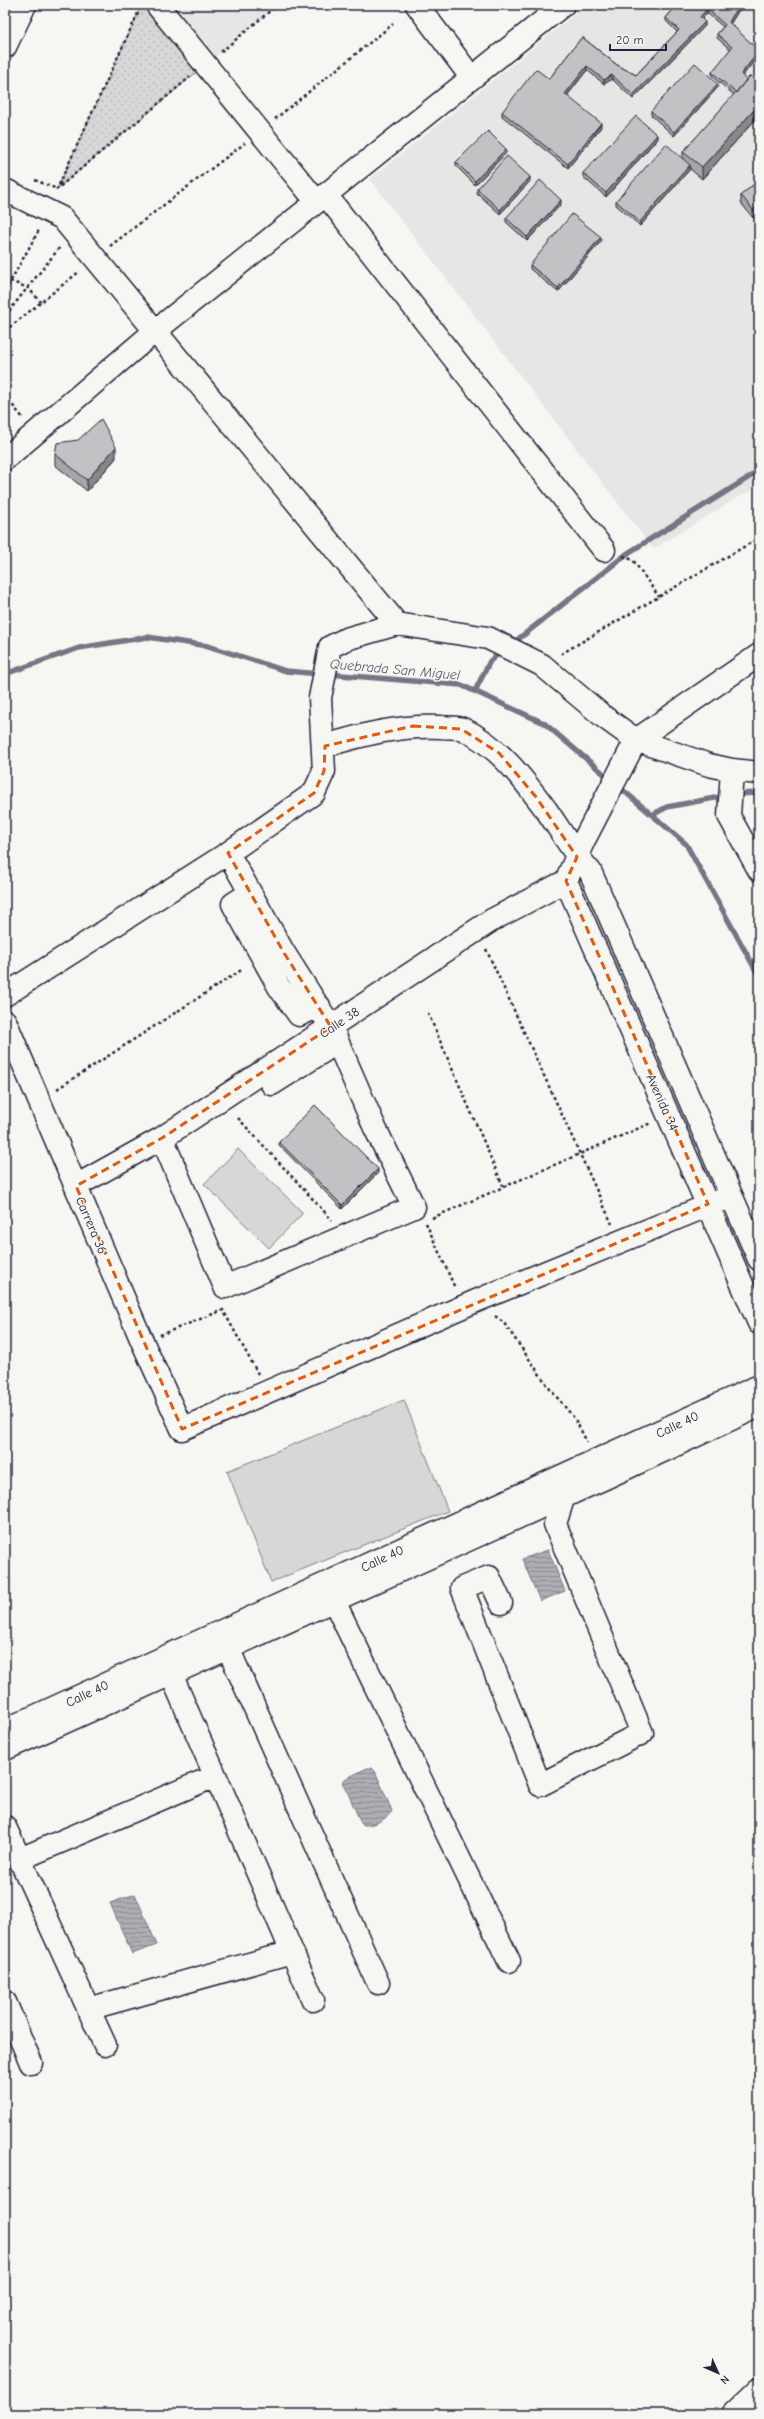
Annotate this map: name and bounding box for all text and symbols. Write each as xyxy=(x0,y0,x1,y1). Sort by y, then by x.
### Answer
scale bar xyxy=(610,26,666,52)
text: 20 m xyxy=(616,33,644,47)
water label: Quebrada San Miguel xyxy=(329,655,462,684)
street label: Calle 38 xyxy=(317,1004,362,1041)
street label: Avenida 34 xyxy=(643,1072,682,1133)
street label: Carrera 36 xyxy=(73,1194,110,1256)
street label: Calle 40 xyxy=(653,1408,701,1441)
street label: Calle 40 xyxy=(358,1542,406,1575)
street label: Calle 40 xyxy=(63,1677,111,1710)
north arrow xyxy=(698,2353,738,2393)
text: N xyxy=(718,2373,732,2387)

